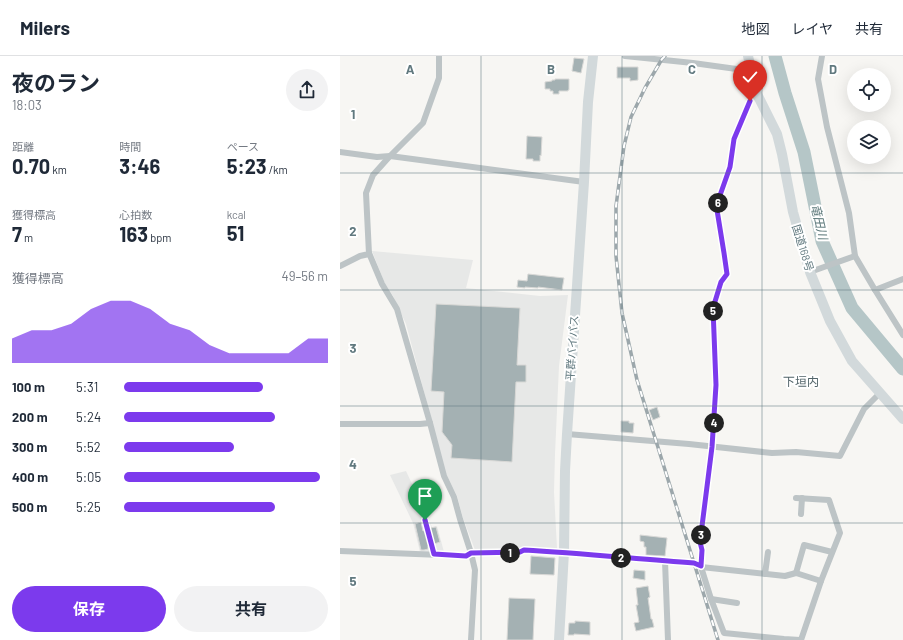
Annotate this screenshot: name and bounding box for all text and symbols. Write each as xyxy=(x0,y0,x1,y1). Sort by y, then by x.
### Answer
text: Milers xyxy=(20,16,70,39)
text: 地図 xyxy=(741,20,769,37)
text: レイヤ xyxy=(791,20,833,37)
text: 共有 xyxy=(855,20,883,37)
pin xyxy=(733,60,767,101)
text: A xyxy=(406,61,415,77)
text: B xyxy=(547,61,555,77)
text: C xyxy=(688,61,696,77)
text: D xyxy=(829,61,837,77)
icon: check xyxy=(739,66,761,88)
map controls xyxy=(847,68,891,164)
button: locate xyxy=(847,68,891,112)
text: 夜のラン xyxy=(12,69,100,95)
button: share xyxy=(286,69,328,111)
text: 18:03 xyxy=(12,97,42,113)
text: 1 xyxy=(351,106,355,122)
button: layers xyxy=(847,120,891,164)
text: 距離 xyxy=(12,140,34,153)
text: 時間 xyxy=(119,140,141,153)
text: ペース xyxy=(227,140,259,153)
text: 0.70 xyxy=(12,154,50,178)
text: 3:46 xyxy=(119,154,160,178)
text: 5:23 xyxy=(227,154,266,178)
text: km xyxy=(50,163,67,176)
text: /km xyxy=(266,163,288,176)
pin: 6 xyxy=(708,193,728,213)
text: 6 xyxy=(715,196,721,209)
water label: 竜田川 xyxy=(809,203,831,243)
text: 獲得標高 xyxy=(12,208,56,221)
text: 心拍数 xyxy=(119,208,152,221)
text: kcal xyxy=(227,208,246,221)
text: 51 xyxy=(227,221,244,245)
text: 7 xyxy=(12,222,22,246)
text: 163 xyxy=(119,222,148,246)
text: 2 xyxy=(349,223,357,239)
street label: 国道168号 xyxy=(790,223,817,273)
text: m xyxy=(22,231,33,244)
text: bpm xyxy=(148,231,171,244)
text: 49–56 m xyxy=(281,268,328,284)
text: 獲得標高 xyxy=(12,270,64,286)
pin: 5 xyxy=(703,301,723,321)
text: 5 xyxy=(710,304,716,317)
street label: 平群バイパス xyxy=(563,315,580,381)
text: 3 xyxy=(349,340,357,356)
district label: 下垣内 xyxy=(783,374,819,388)
text: 100 m xyxy=(12,379,45,395)
text: 5:31 xyxy=(76,379,98,395)
text: 200 m xyxy=(12,409,48,425)
text: 5:24 xyxy=(76,409,101,425)
pin: 4 xyxy=(704,413,724,433)
text: 4 xyxy=(711,416,717,429)
text: 300 m xyxy=(12,439,47,455)
text: 5:52 xyxy=(76,439,101,455)
text: 4 xyxy=(349,456,357,472)
text: 400 m xyxy=(12,469,48,485)
text: 5:05 xyxy=(76,469,101,485)
pin xyxy=(408,479,442,520)
icon: arrive xyxy=(414,485,436,507)
text: 500 m xyxy=(12,499,47,515)
text: 5:25 xyxy=(76,499,101,515)
pin: 3 xyxy=(691,525,711,545)
text: 3 xyxy=(698,528,704,541)
pin: 1 xyxy=(500,543,520,563)
text: 1 xyxy=(508,546,512,559)
pin: 2 xyxy=(611,548,631,568)
text: 2 xyxy=(618,551,624,564)
text: 5 xyxy=(349,573,357,589)
button: 保存 xyxy=(12,586,166,632)
button: 共有 xyxy=(174,586,328,632)

